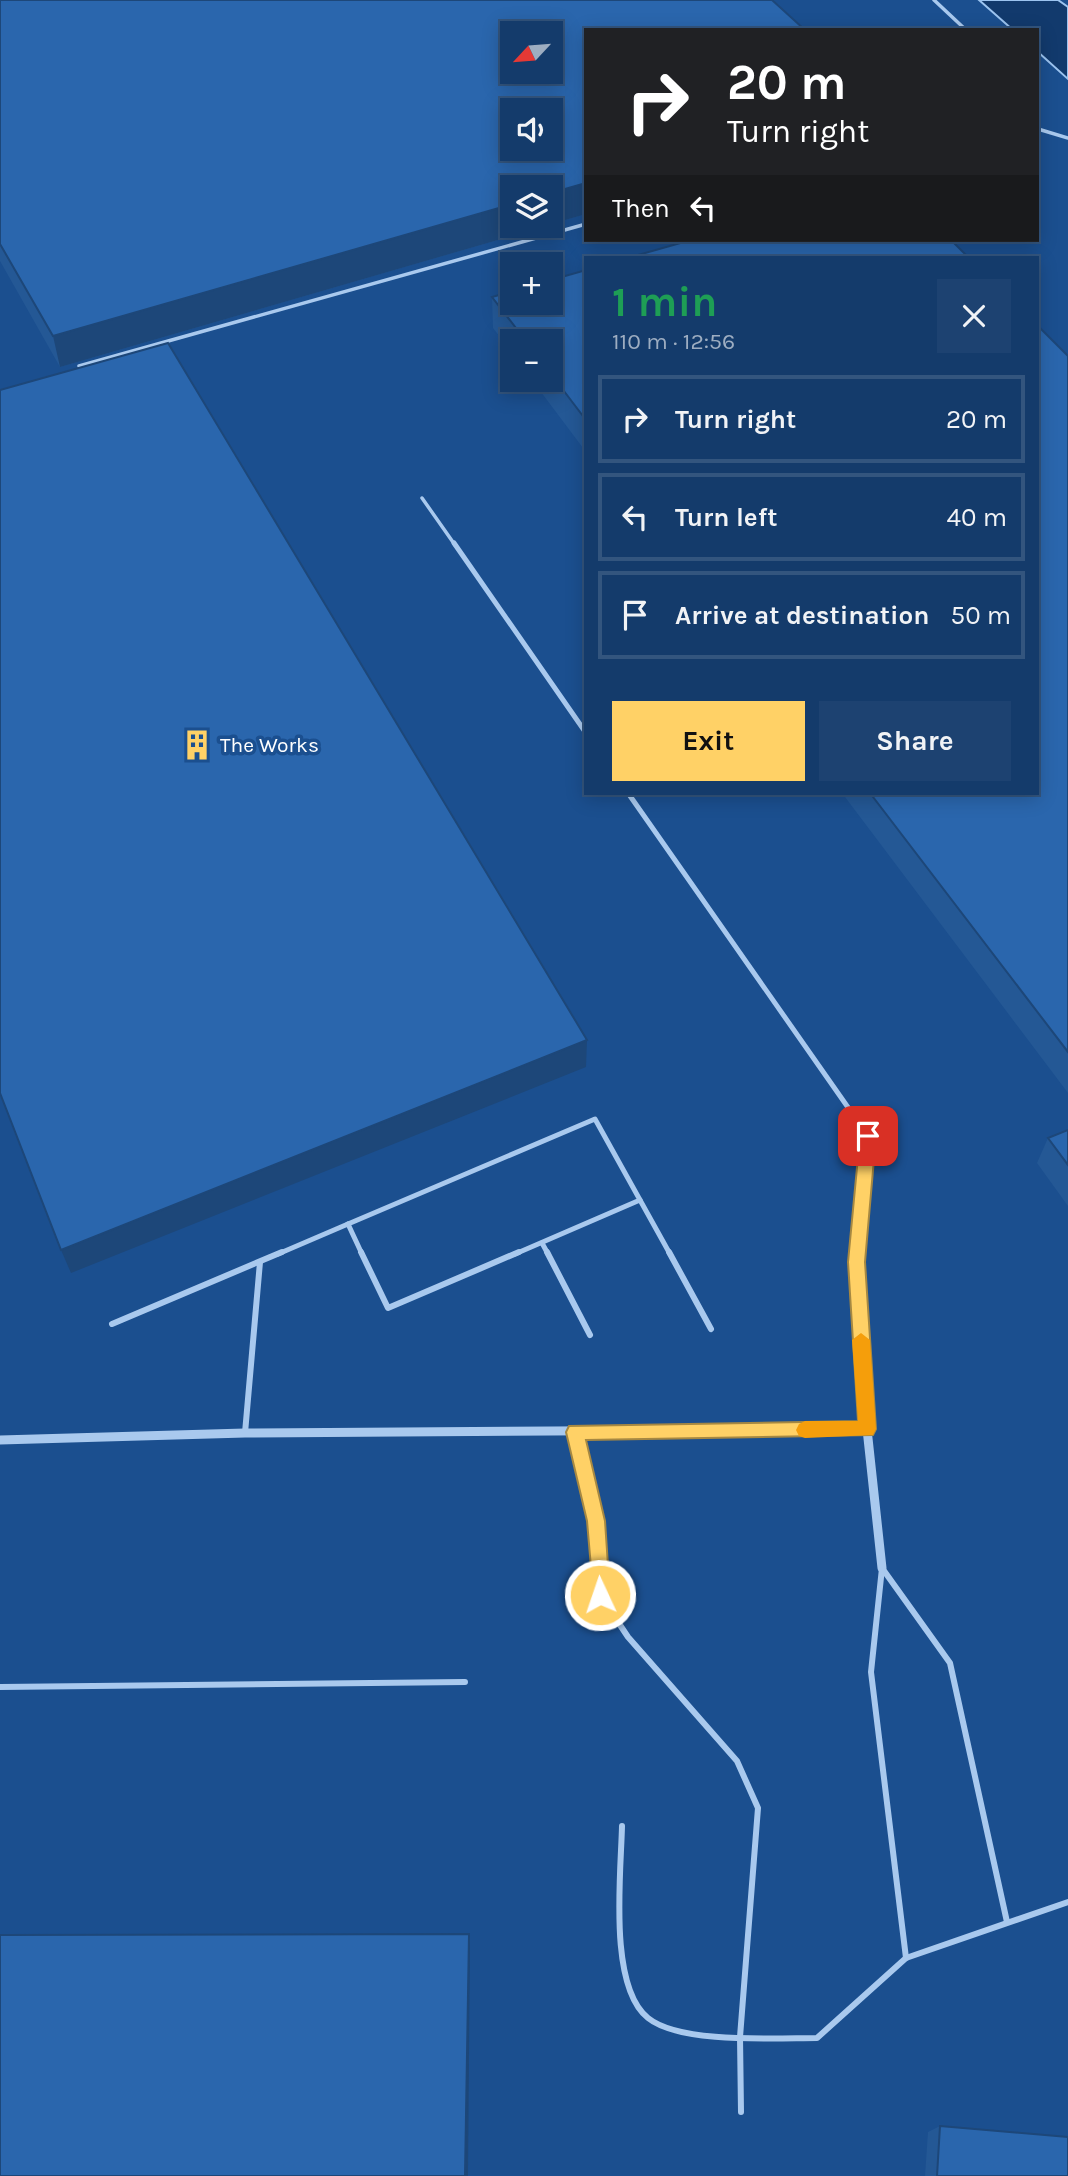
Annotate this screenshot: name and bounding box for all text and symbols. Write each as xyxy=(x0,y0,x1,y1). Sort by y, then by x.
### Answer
north arrow xyxy=(500,21,564,84)
map controls xyxy=(500,21,563,392)
text: 20 m xyxy=(727,54,847,111)
icon: right xyxy=(612,56,703,147)
button: sound xyxy=(500,98,563,161)
text: Turn right xyxy=(727,113,869,150)
button: layers xyxy=(500,175,563,238)
icon: left xyxy=(684,189,722,227)
text: Then xyxy=(612,193,670,224)
button: + xyxy=(500,252,563,315)
text: 1 min xyxy=(612,277,717,327)
button: close xyxy=(937,279,1011,353)
text: 110 m · 12:56 xyxy=(612,328,735,355)
button: − xyxy=(500,329,563,392)
icon: right xyxy=(616,400,654,438)
text: Turn right xyxy=(675,404,796,435)
text: 20 m xyxy=(946,404,1007,435)
icon: left xyxy=(616,498,654,536)
text: Turn left xyxy=(675,502,777,533)
text: 40 m xyxy=(947,502,1007,533)
icon: arrive xyxy=(616,596,654,634)
text: Arrive at destination xyxy=(675,600,929,631)
text: 50 m xyxy=(950,600,1011,631)
button: Exit xyxy=(612,701,805,781)
button: Share xyxy=(819,701,1011,781)
building icon: The Works xyxy=(180,728,214,762)
place label: The Works xyxy=(220,733,319,757)
pin xyxy=(838,1106,898,1166)
icon: arrive xyxy=(849,1117,887,1155)
position arrow xyxy=(563,1558,637,1632)

